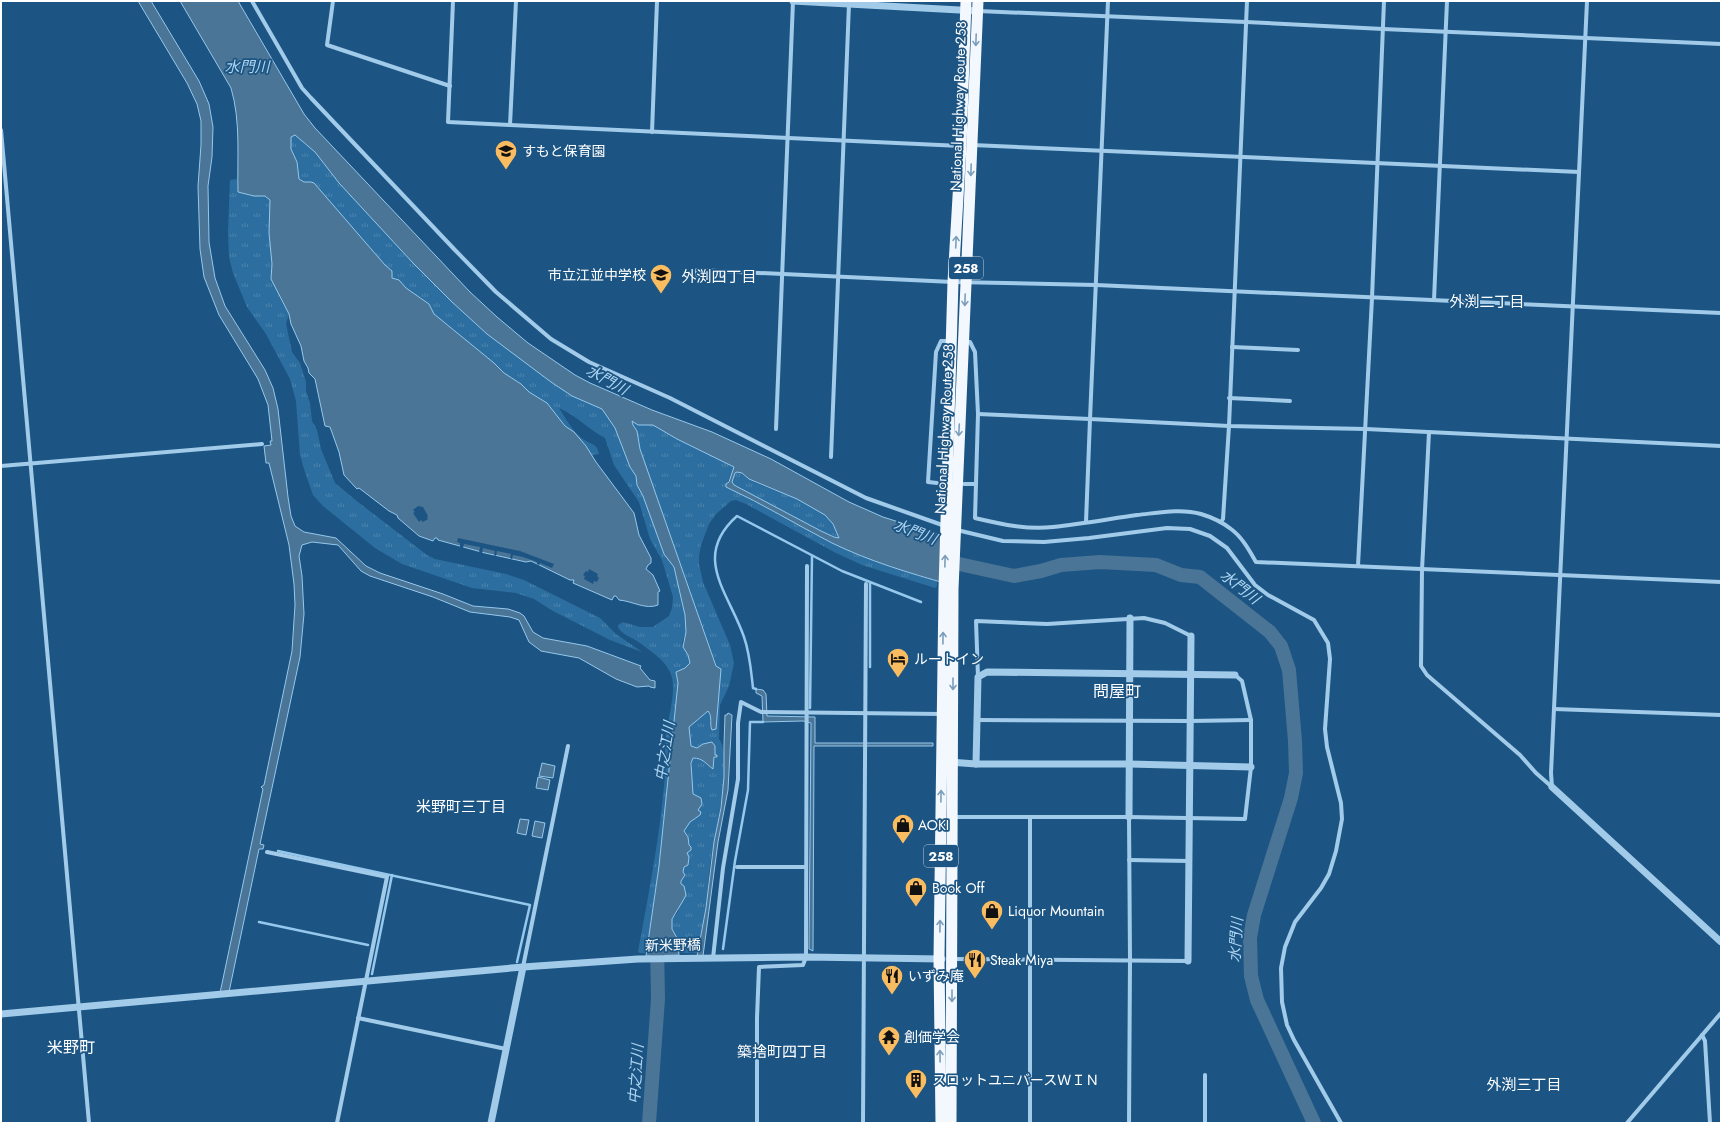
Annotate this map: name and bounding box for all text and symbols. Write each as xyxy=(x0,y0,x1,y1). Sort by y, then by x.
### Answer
street label: National Highway Route 258 xyxy=(945,21,971,191)
one-way arrow xyxy=(973,33,980,46)
water label: 水門川 xyxy=(224,56,271,78)
school or university icon: すもと保育園 xyxy=(493,138,519,171)
place label: すもと保育園 xyxy=(522,141,606,161)
one-way arrow xyxy=(967,163,974,176)
one-way arrow xyxy=(952,236,960,249)
road number: 258 xyxy=(949,257,983,279)
school or university icon: 市立江並中学校 xyxy=(648,262,674,295)
place label: 市立江並中学校 xyxy=(548,265,646,285)
district label: 外渕四丁目 xyxy=(681,266,757,288)
district label: 外渕二丁目 xyxy=(1449,291,1525,313)
one-way arrow xyxy=(961,293,968,306)
street label: National Highway Route 258 xyxy=(930,343,958,515)
water label: 水門川 xyxy=(582,359,634,401)
one-way arrow xyxy=(955,423,963,436)
water label: 水門川 xyxy=(890,514,942,551)
one-way arrow xyxy=(941,555,948,568)
water label: 水門川 xyxy=(1215,564,1266,611)
one-way arrow xyxy=(939,632,947,645)
hotel icon: ルートイン xyxy=(885,646,911,679)
place label: ルートイン xyxy=(914,649,984,669)
one-way arrow xyxy=(949,677,957,690)
district label: 問屋町 xyxy=(1093,680,1141,703)
water label: 中之江川 xyxy=(649,718,681,782)
one-way arrow xyxy=(937,790,945,803)
district label: 米野町三丁目 xyxy=(416,796,506,818)
shop icon: AOKI xyxy=(890,812,916,845)
place label: AOKI xyxy=(918,815,949,835)
road number: 258 xyxy=(924,845,958,867)
shop icon: Book Off xyxy=(903,875,929,908)
place label: Book Off xyxy=(932,878,986,898)
shop icon: Liquor Mountain xyxy=(979,898,1005,931)
place label: Liquor Mountain xyxy=(1008,901,1105,921)
water label: 水門川 xyxy=(1223,915,1249,963)
one-way arrow xyxy=(936,920,944,933)
street label: 新米野橋 xyxy=(645,935,701,955)
restaurant icon: Steak Miya xyxy=(962,947,988,980)
place label: Steak Miya xyxy=(990,950,1053,970)
restaurant icon: いずみ庵 xyxy=(879,963,905,996)
place label: いずみ庵 xyxy=(908,966,964,986)
one-way arrow xyxy=(948,989,956,1002)
temple icon: 創価学会 xyxy=(876,1024,902,1057)
place label: 創価学会 xyxy=(904,1027,960,1047)
district label: 米野町 xyxy=(47,1036,95,1059)
water label: 中之江川 xyxy=(623,1041,649,1105)
district label: 築捨町四丁目 xyxy=(737,1041,827,1063)
one-way arrow xyxy=(936,1050,944,1063)
building icon: スロットユニバースＷＩＮ xyxy=(903,1067,929,1100)
place label: スロットユニバースＷＩＮ xyxy=(932,1070,1099,1090)
district label: 外渕三丁目 xyxy=(1486,1074,1562,1096)

